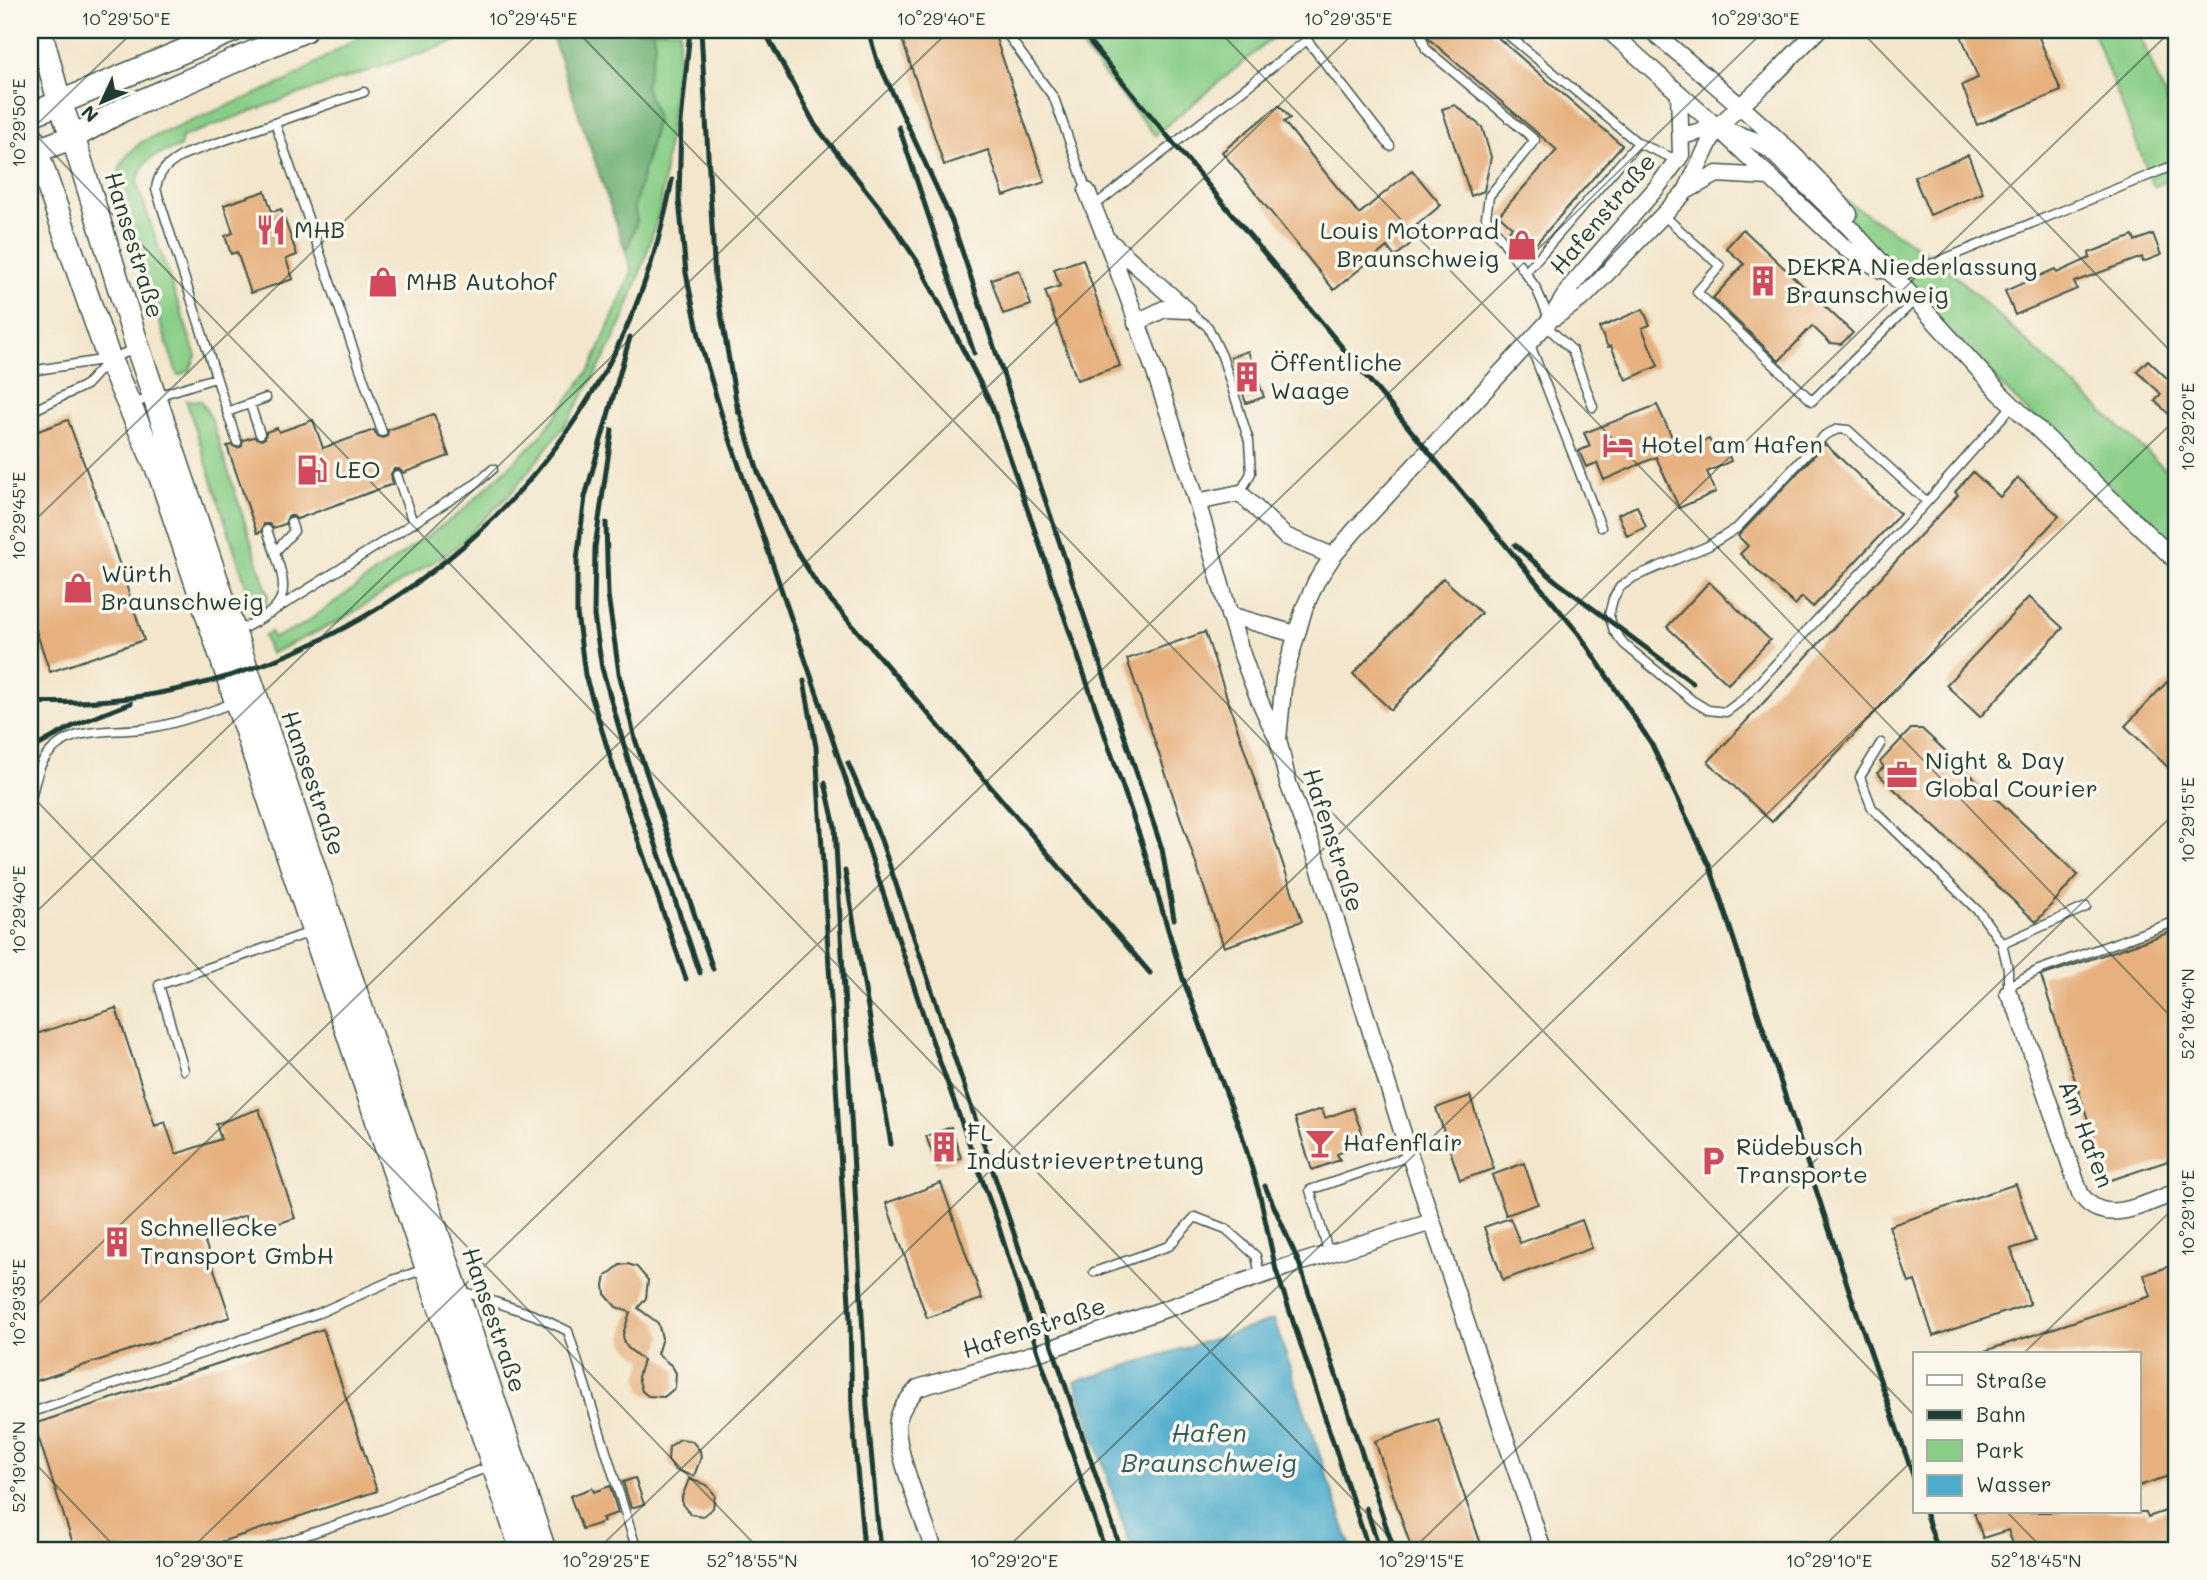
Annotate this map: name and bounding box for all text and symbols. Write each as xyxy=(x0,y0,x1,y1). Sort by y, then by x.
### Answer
text: 10°29'50"E xyxy=(82,6,171,30)
text: 10°29'45"E xyxy=(489,6,577,30)
text: 10°29'40"E xyxy=(896,6,986,30)
text: 10°29'35"E xyxy=(1304,6,1392,30)
text: 10°29'30"E xyxy=(1710,6,1800,30)
north arrow xyxy=(66,66,136,136)
text: 10°29'50"E xyxy=(6,79,30,168)
text: N xyxy=(75,100,103,128)
street label: Hafenstraße xyxy=(1542,146,1662,280)
street label: Hansestraße xyxy=(99,168,172,321)
restaurant icon: MHB xyxy=(254,213,288,247)
place label: MHB xyxy=(294,213,345,244)
place label: Louis Motorrad Braunschweig xyxy=(1320,214,1499,273)
shop icon: Louis Motorrad Braunschweig xyxy=(1505,228,1539,262)
place label: DEKRA Niederlassung Braunschweig xyxy=(1786,250,2037,309)
building icon: DEKRA Niederlassung Braunschweig xyxy=(1746,264,1780,298)
shop icon: MHB Autohof xyxy=(366,265,400,299)
place label: MHB Autohof xyxy=(406,265,557,296)
place label: Öffentliche Waage xyxy=(1270,346,1402,405)
building icon: Öffentliche Waage xyxy=(1230,360,1264,394)
text: 10°29'20"E xyxy=(2175,383,2199,471)
hotel icon: Hotel am Hafen xyxy=(1601,428,1635,462)
place label: Hotel am Hafen xyxy=(1641,428,1823,459)
fuel station icon: LEO xyxy=(295,453,329,487)
place label: LEO xyxy=(335,453,380,484)
text: 10°29'45"E xyxy=(6,472,30,560)
place label: Würth Braunschweig xyxy=(101,557,263,616)
shop icon: Würth Braunschweig xyxy=(61,571,95,605)
street label: Hansestraße xyxy=(275,706,354,859)
place label: Night & Day Global Courier xyxy=(1925,744,2098,803)
office icon: Night & Day Global Courier xyxy=(1885,758,1919,792)
street label: Hafenstraße xyxy=(1297,764,1372,915)
text: 10°29'15"E xyxy=(2175,777,2199,863)
text: 10°29'40"E xyxy=(6,865,30,955)
text: 52°18'40"N xyxy=(2175,968,2199,1060)
street label: Am Hafen xyxy=(2053,1075,2122,1192)
place label: FL Industrievertretung xyxy=(967,1116,1204,1175)
bar icon: Hafenflair xyxy=(1303,1126,1337,1160)
place label: Hafenflair xyxy=(1343,1126,1462,1157)
building icon: FL Industrievertretung xyxy=(927,1130,961,1164)
place label: Rüdebusch Transporte xyxy=(1736,1130,1868,1189)
parking icon: Rüdebusch Transporte xyxy=(1696,1144,1730,1178)
text: 10°29'10"E xyxy=(2175,1170,2199,1256)
place label: Schnellecke Transport GmbH xyxy=(140,1211,334,1270)
building icon: Schnellecke Transport GmbH xyxy=(100,1225,134,1259)
street label: Hansestraße xyxy=(456,1243,535,1396)
text: 10°29'35"E xyxy=(6,1259,30,1347)
street label: Hafenstraße xyxy=(958,1289,1109,1364)
legend xyxy=(1913,1352,2140,1514)
text: Straße xyxy=(1976,1366,2047,1393)
text: Bahn xyxy=(1976,1400,2026,1427)
water label: Hafen Braunschweig xyxy=(1121,1415,1297,1479)
text: 52°19'00"N xyxy=(6,1421,30,1513)
text: Park xyxy=(1976,1436,2024,1463)
text: Wasser xyxy=(1976,1470,2051,1497)
text: 10°29'30"E xyxy=(154,1548,244,1572)
text: 10°29'25"E xyxy=(562,1548,650,1572)
text: 52°18'55"N xyxy=(707,1548,798,1572)
text: 10°29'20"E xyxy=(970,1548,1058,1572)
text: 10°29'15"E xyxy=(1378,1548,1464,1572)
text: 10°29'10"E xyxy=(1786,1548,1872,1572)
text: 52°18'45"N xyxy=(1990,1548,2082,1572)

